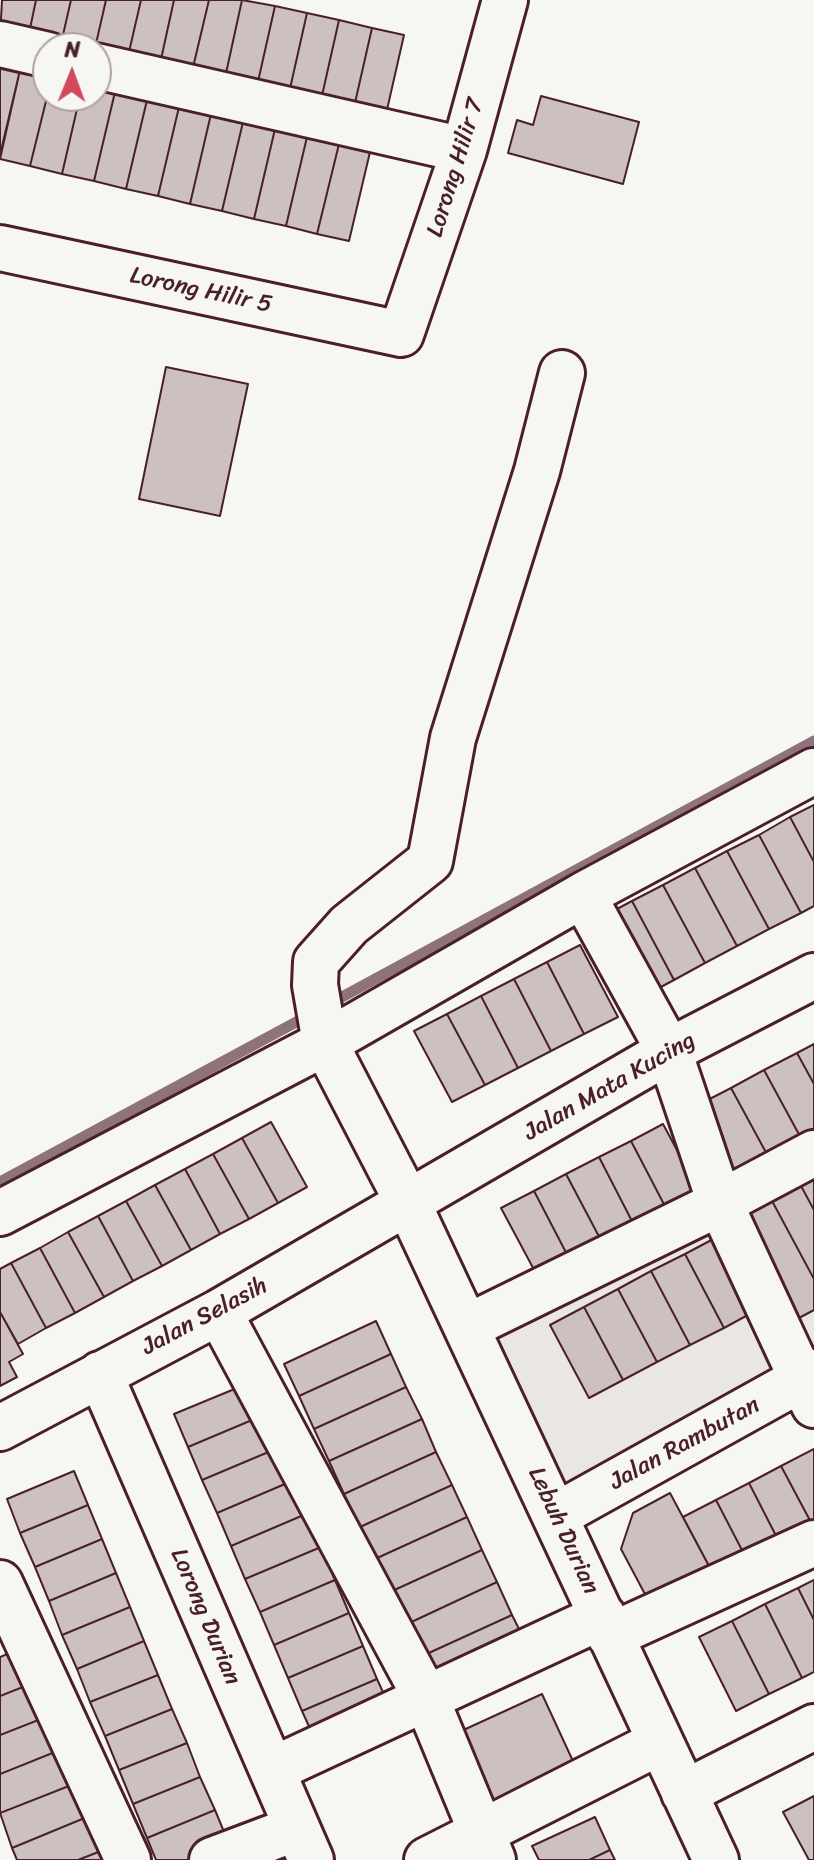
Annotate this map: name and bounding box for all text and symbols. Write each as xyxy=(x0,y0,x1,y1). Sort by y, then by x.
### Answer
text: N xyxy=(64,30,80,69)
north arrow xyxy=(32,32,112,112)
street label: Lorong Hilir 7 xyxy=(421,95,491,241)
street label: Lorong Hilir 5 xyxy=(127,262,275,320)
street label: Jalan Mata Kucing xyxy=(519,1026,701,1148)
street label: Jalan Selasih xyxy=(137,1272,273,1362)
street label: Jalan Rambutan xyxy=(605,1391,765,1497)
street label: Lebuh Durian xyxy=(521,1463,605,1599)
street label: Lorong Durian xyxy=(163,1545,247,1689)

